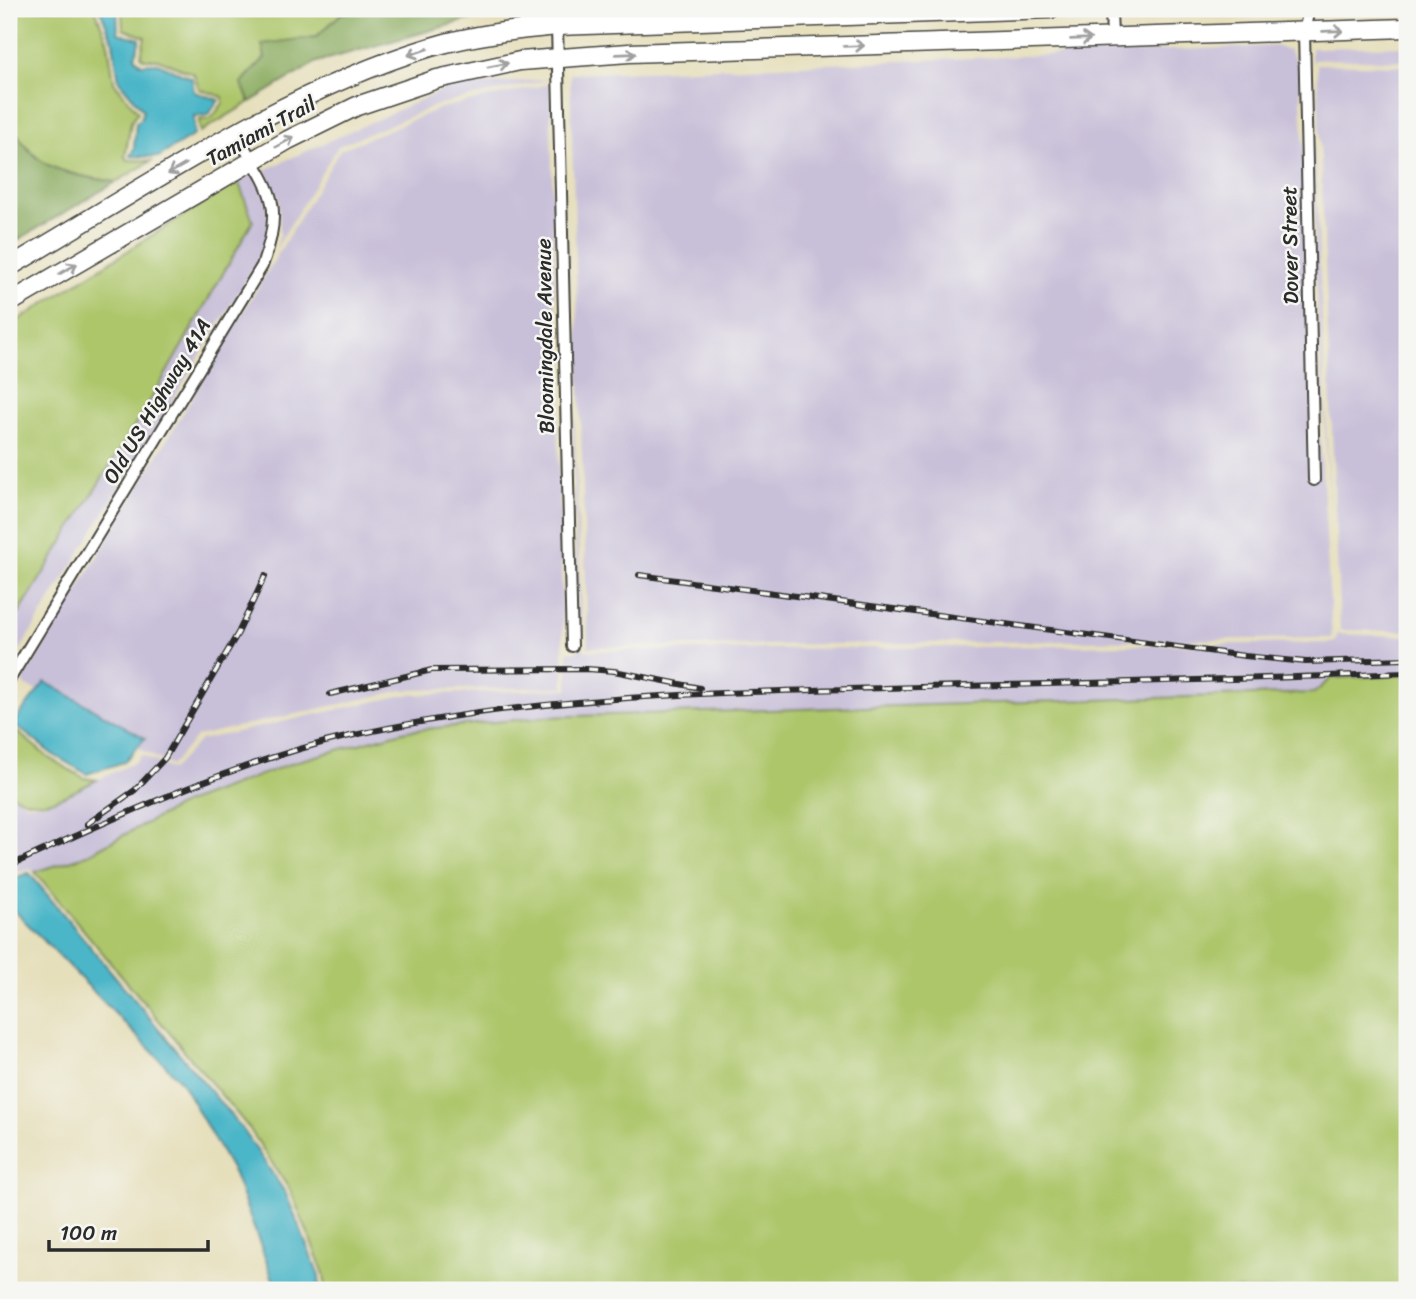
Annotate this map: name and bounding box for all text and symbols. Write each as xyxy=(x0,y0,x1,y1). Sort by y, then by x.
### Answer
one-way arrow xyxy=(1321,24,1344,37)
one-way arrow xyxy=(1069,33,1092,46)
one-way arrow xyxy=(842,40,865,53)
one-way arrow xyxy=(407,47,429,59)
one-way arrow xyxy=(614,47,637,60)
one-way arrow xyxy=(486,58,509,72)
street label: Tamiami Trail xyxy=(199,84,324,177)
one-way arrow xyxy=(274,135,295,148)
one-way arrow xyxy=(167,162,187,176)
street label: Dover Street xyxy=(1270,186,1310,304)
street label: Bloomingdale Avenue xyxy=(524,238,566,434)
one-way arrow xyxy=(57,262,77,276)
street label: Old US Highway 41A xyxy=(92,311,222,491)
scale bar xyxy=(49,1208,208,1252)
text: 100 m xyxy=(60,1214,117,1252)

